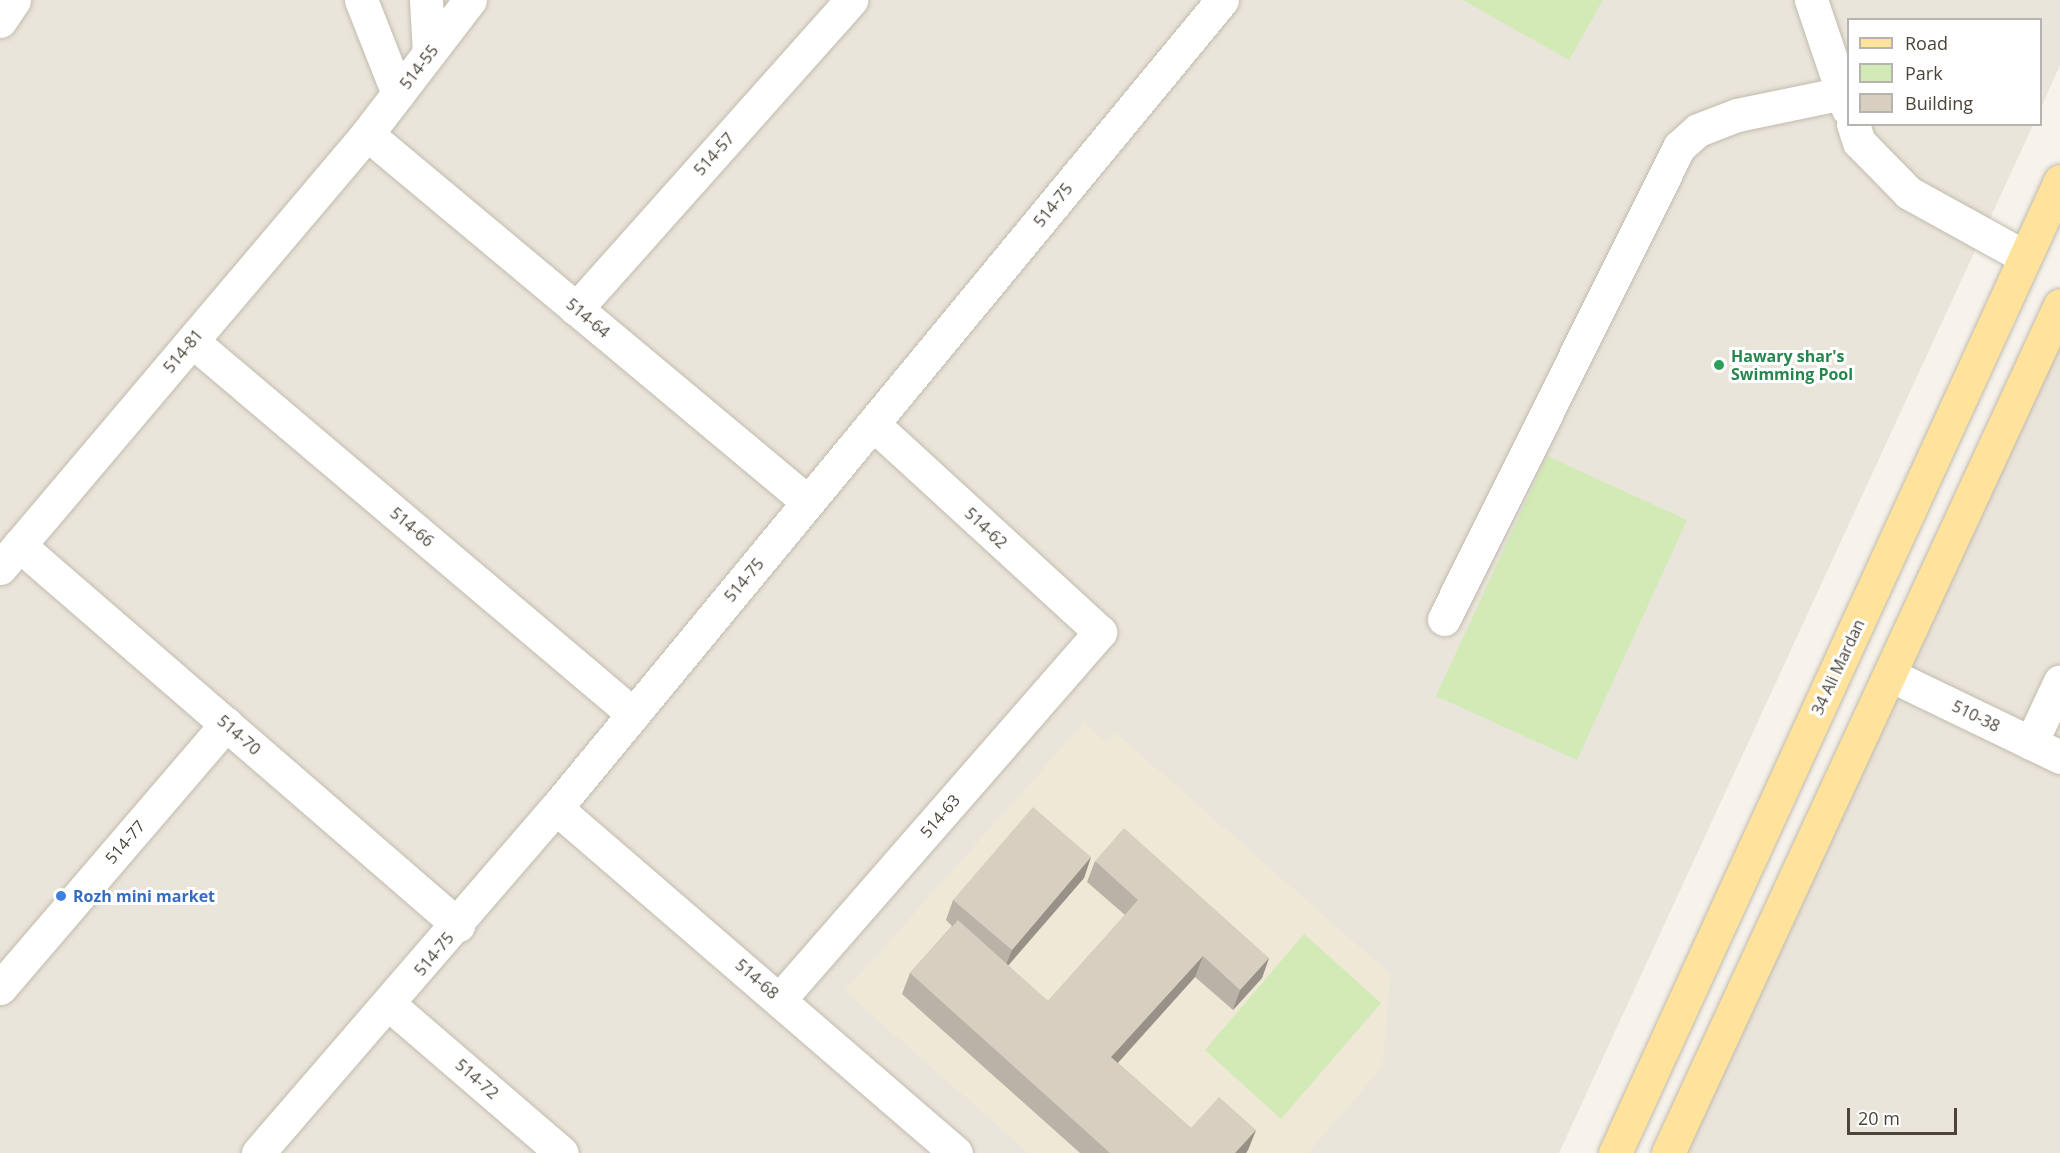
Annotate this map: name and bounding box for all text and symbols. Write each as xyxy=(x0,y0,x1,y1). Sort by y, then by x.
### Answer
legend xyxy=(1847,18,2042,126)
text: Road xyxy=(1905,31,1948,55)
street label: 514-55 xyxy=(396,41,442,93)
text: Park xyxy=(1905,61,1943,85)
text: Building xyxy=(1905,91,1973,115)
street label: 514-57 xyxy=(690,129,738,179)
street label: 514-75 xyxy=(1030,179,1076,231)
street label: 514-64 xyxy=(562,294,614,342)
street label: 514-81 xyxy=(159,325,207,377)
place label: Hawary shar's Swimming Pool xyxy=(1731,346,1853,384)
marker: Hawary shar's Swimming Pool xyxy=(1712,358,1726,372)
street label: 514-66 xyxy=(386,503,438,551)
street label: 514-62 xyxy=(961,504,1011,552)
street label: 514-75 xyxy=(720,554,768,606)
street label: 34 Ali Mardan xyxy=(1808,616,1868,718)
street label: 510-38 xyxy=(1949,696,2003,736)
street label: 514-70 xyxy=(213,711,265,759)
street label: 514-63 xyxy=(916,790,964,842)
street label: 514-77 xyxy=(101,816,149,868)
place label: Rozh mini market xyxy=(73,886,215,906)
marker: Rozh mini market xyxy=(54,889,68,903)
street label: 514-75 xyxy=(410,928,458,980)
street label: 514-68 xyxy=(731,955,783,1003)
street label: 514-72 xyxy=(451,1055,503,1103)
scale bar xyxy=(1850,1096,1960,1134)
text: 20 m xyxy=(1858,1106,1900,1130)

